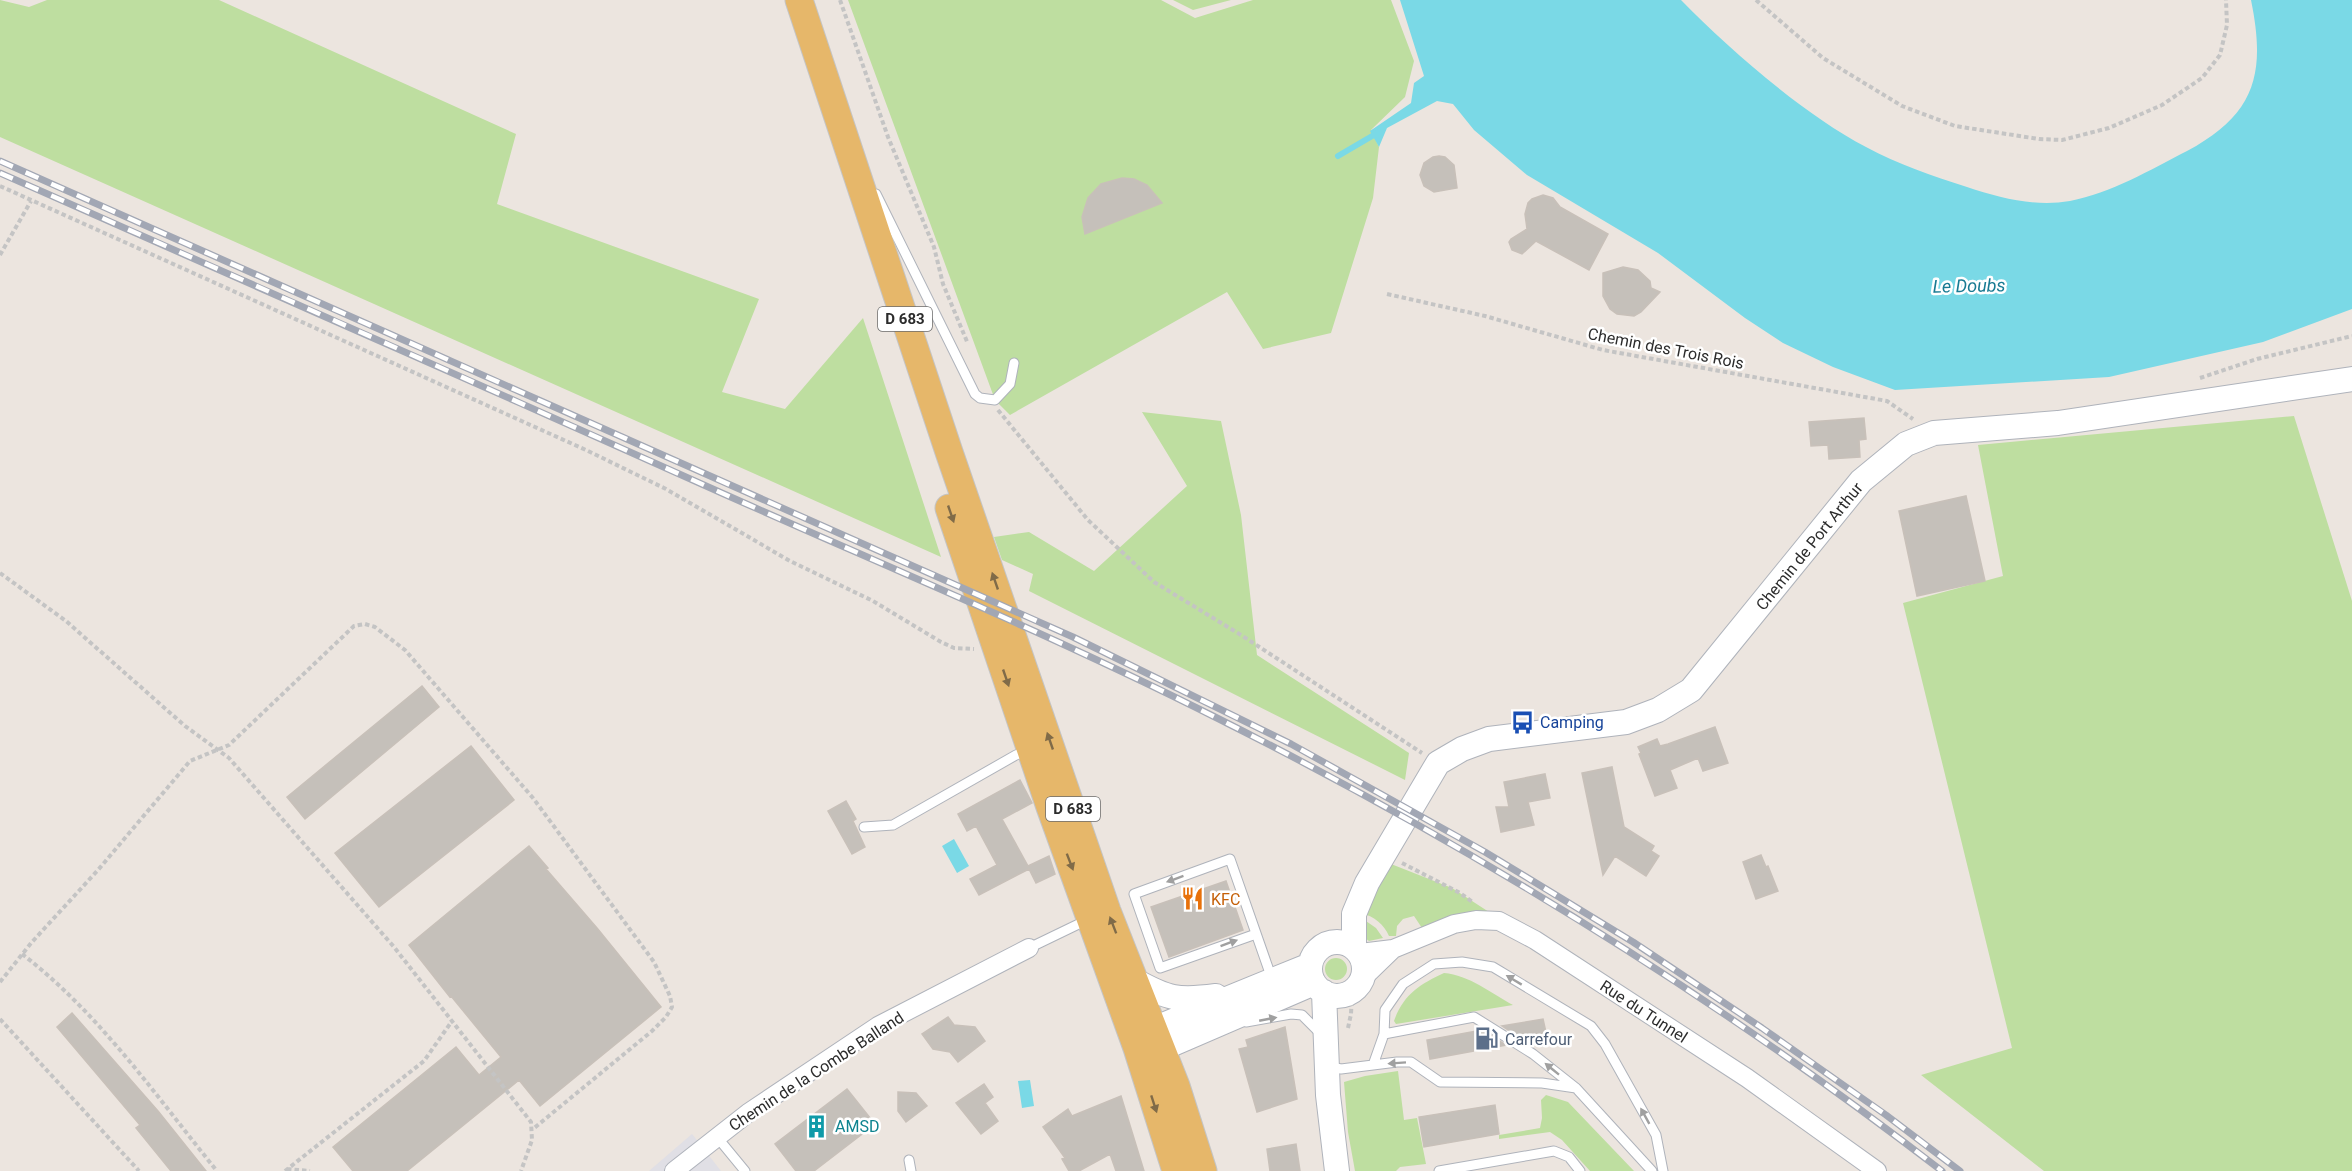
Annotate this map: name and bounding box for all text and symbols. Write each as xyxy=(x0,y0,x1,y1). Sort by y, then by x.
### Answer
water label: Le Doubs xyxy=(1932,274,2006,297)
road number: D 683 xyxy=(878,307,932,331)
street label: Chemin des Trois Rois xyxy=(1586,324,1745,373)
street label: Chemin de Port Arthur xyxy=(1752,478,1867,614)
one-way arrow xyxy=(947,505,957,523)
one-way arrow xyxy=(989,572,999,590)
one-way arrow xyxy=(1002,669,1012,687)
bus stop icon: Camping xyxy=(1509,709,1535,735)
place label: Camping xyxy=(1540,713,1604,732)
one-way arrow xyxy=(1044,732,1054,750)
road number: D 683 xyxy=(1046,797,1100,821)
one-way arrow xyxy=(1066,853,1076,871)
one-way arrow xyxy=(1166,875,1184,884)
restaurant icon: KFC xyxy=(1180,886,1206,912)
place label: KFC xyxy=(1211,890,1240,909)
one-way arrow xyxy=(1108,916,1117,934)
one-way arrow xyxy=(1220,938,1238,948)
one-way arrow xyxy=(1506,974,1522,985)
street label: Rue du Tunnel xyxy=(1596,976,1691,1047)
street label: Chemin de la Combe Balland xyxy=(725,1008,907,1135)
one-way arrow xyxy=(1259,1014,1278,1023)
fuel station icon: Carrefour xyxy=(1474,1026,1500,1052)
place label: Carrefour xyxy=(1505,1030,1573,1049)
one-way arrow xyxy=(1388,1058,1407,1067)
one-way arrow xyxy=(1545,1064,1560,1076)
one-way arrow xyxy=(1150,1095,1160,1113)
one-way arrow xyxy=(1640,1108,1651,1124)
building icon: AMSD xyxy=(804,1113,830,1139)
place label: AMSD xyxy=(835,1117,879,1136)

